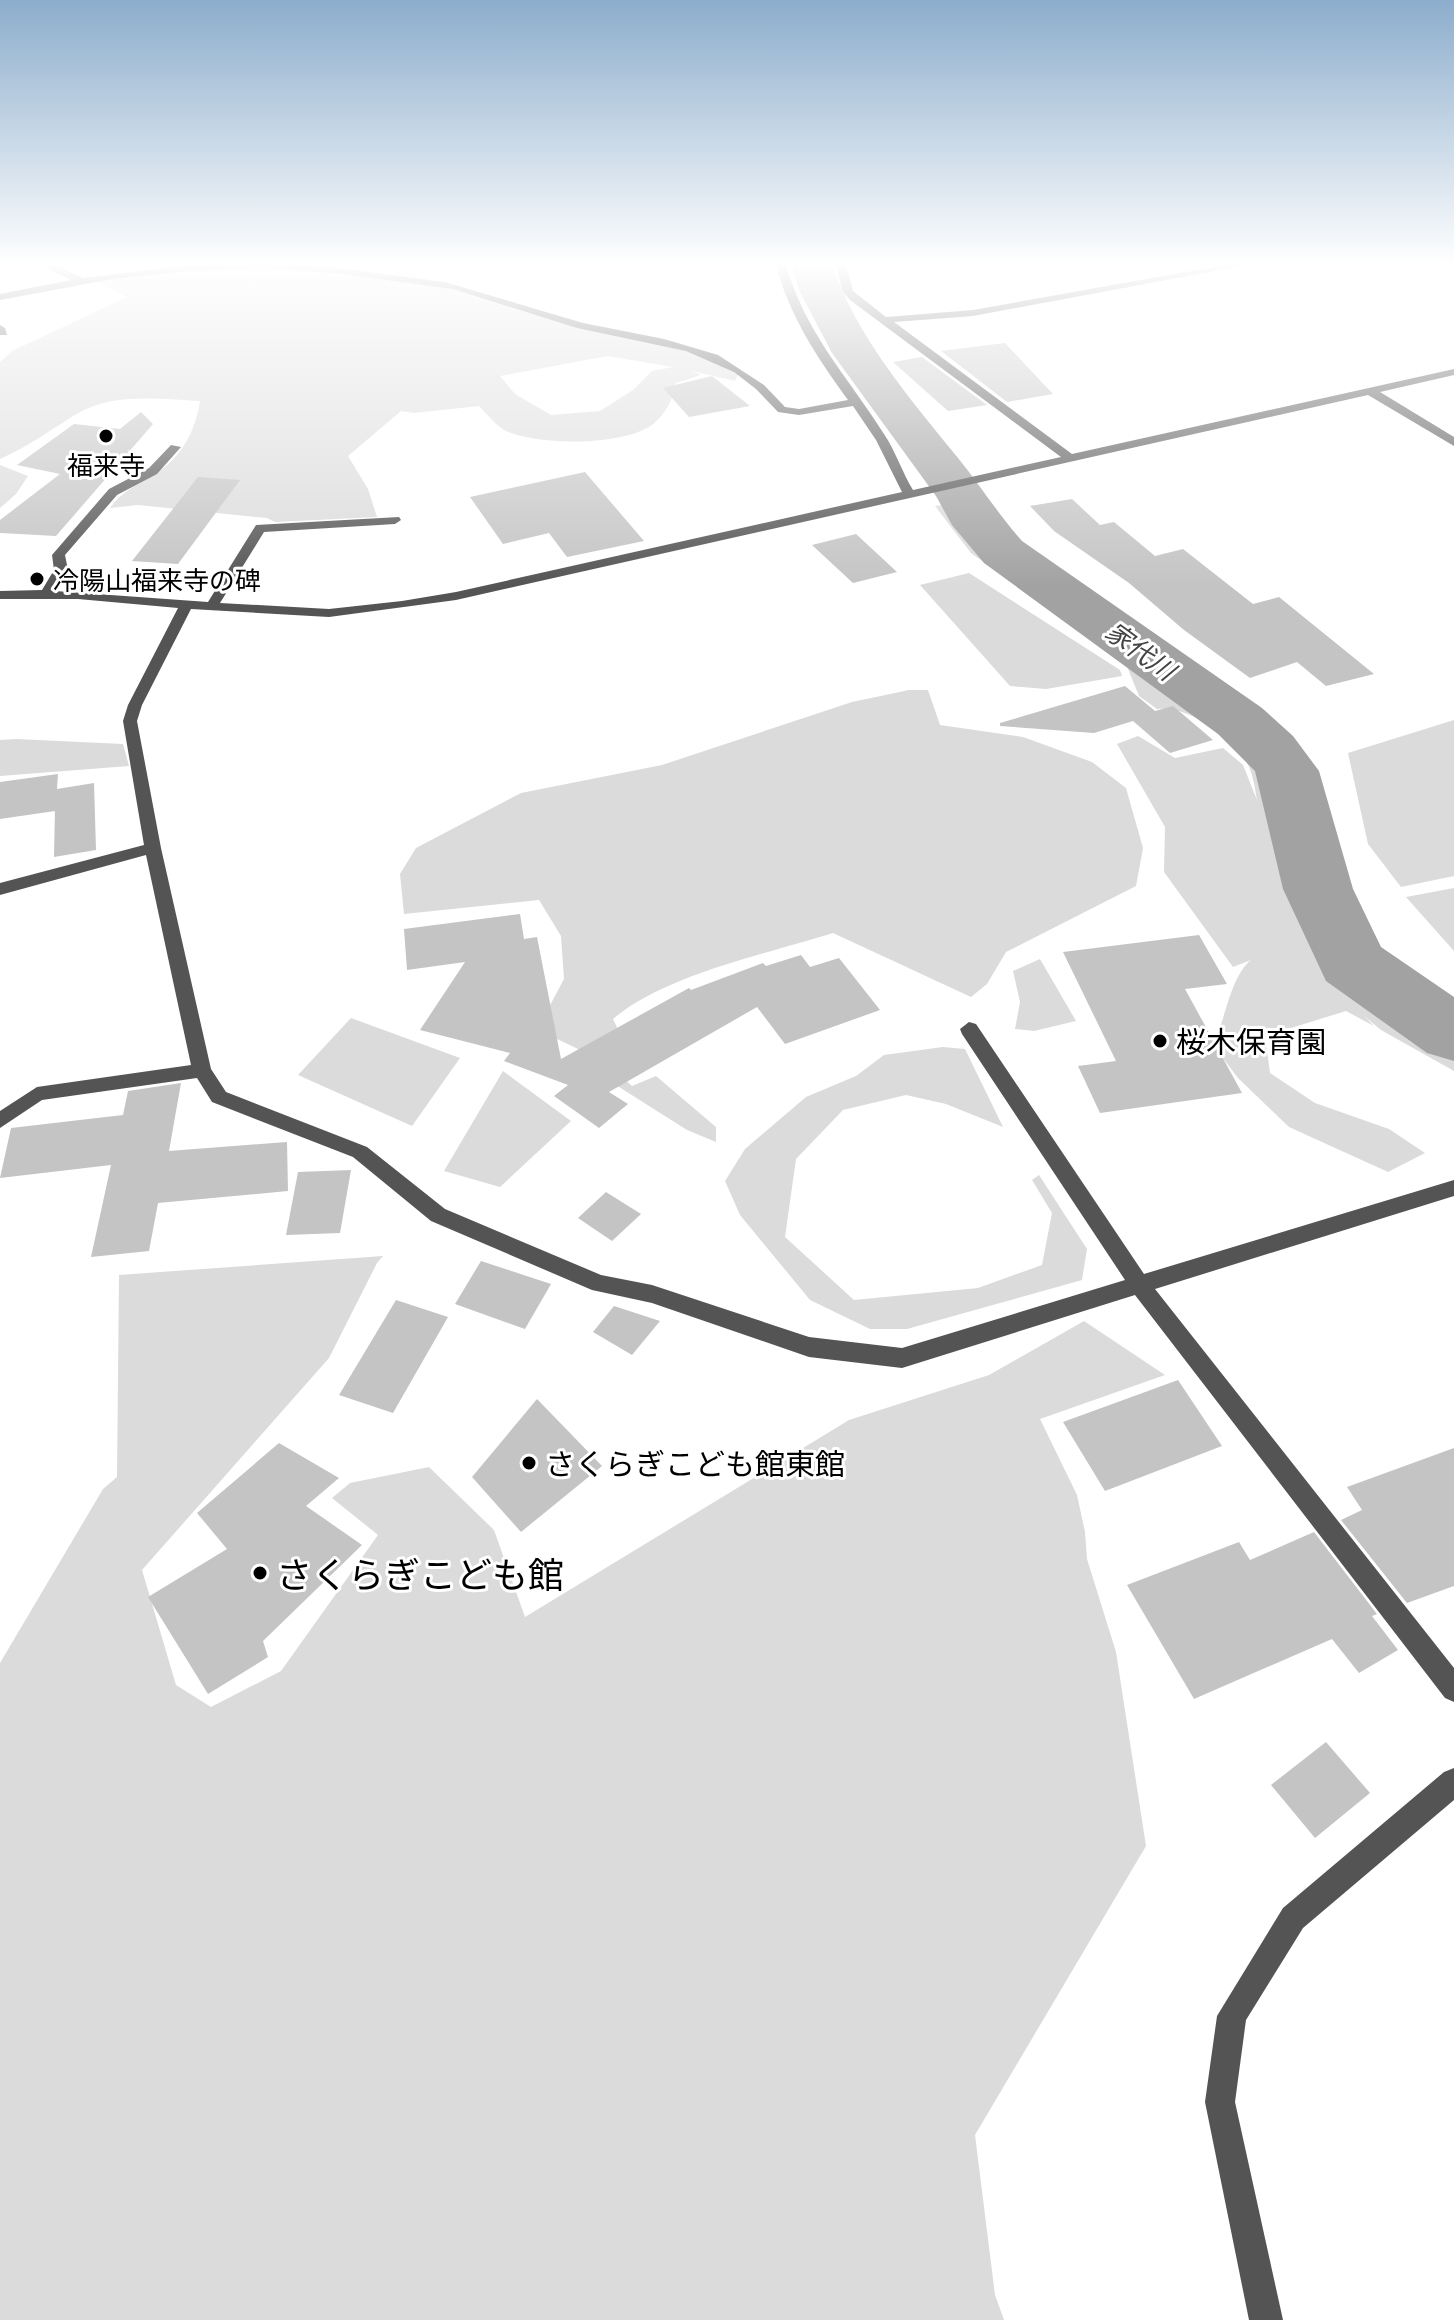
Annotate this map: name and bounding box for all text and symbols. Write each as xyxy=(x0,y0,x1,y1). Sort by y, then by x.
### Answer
marker: 福来寺 xyxy=(97,427,115,445)
place label: 福来寺 xyxy=(67,449,145,480)
place label: 冷陽山福来寺の碑 xyxy=(53,564,261,595)
marker: 冷陽山福来寺の碑 xyxy=(28,570,46,588)
water label: 家代川 xyxy=(1100,615,1184,687)
place label: 桜木保育園 xyxy=(1176,1023,1326,1059)
marker: 桜木保育園 xyxy=(1151,1032,1169,1050)
place label: さくらぎこども館東館 xyxy=(545,1445,845,1481)
marker: さくらぎこども館東館 xyxy=(520,1454,538,1472)
place label: さくらぎこども館 xyxy=(276,1552,564,1595)
marker: さくらぎこども館 xyxy=(251,1564,269,1582)

